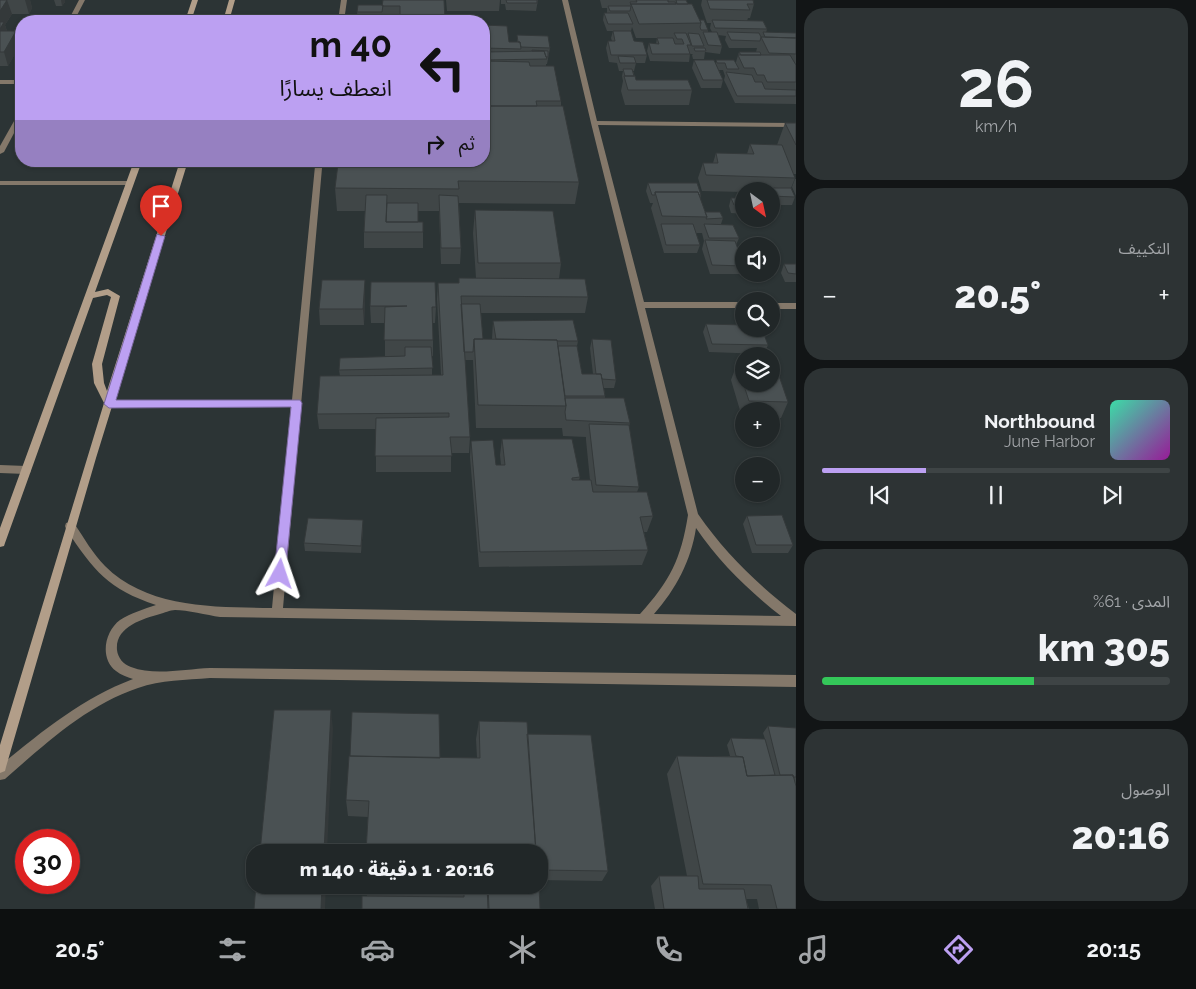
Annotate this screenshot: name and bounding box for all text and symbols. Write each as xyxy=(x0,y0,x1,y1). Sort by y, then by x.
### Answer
text: 40 m xyxy=(310,24,392,65)
icon: left xyxy=(410,35,475,100)
text: 26 xyxy=(958,46,1034,122)
text: انعطف يسارًا xyxy=(280,75,392,101)
text: km/h xyxy=(975,117,1017,136)
icon: right xyxy=(421,130,449,158)
text: ثم xyxy=(459,132,475,154)
north arrow xyxy=(735,182,780,228)
map controls xyxy=(735,182,780,502)
pin xyxy=(140,185,182,236)
icon: arrive xyxy=(147,192,175,220)
button: sound xyxy=(735,237,780,282)
text: التكييف xyxy=(1118,239,1170,258)
text: 20.5° xyxy=(954,272,1041,317)
text: − xyxy=(822,279,837,312)
text: + xyxy=(1158,279,1170,312)
button: search xyxy=(735,292,780,337)
button: layers xyxy=(735,347,780,392)
button: + xyxy=(735,402,780,447)
text: Northbound xyxy=(984,410,1095,432)
text: June Harbor xyxy=(1004,432,1095,451)
button: − xyxy=(735,457,780,502)
icon: previous xyxy=(866,481,894,509)
icon: pause xyxy=(982,481,1010,509)
icon: next xyxy=(1098,481,1126,509)
position arrow xyxy=(253,547,305,599)
text: المدى · 61% xyxy=(1093,592,1170,611)
text: 305 km xyxy=(1038,625,1170,670)
text: الوصول xyxy=(1121,780,1170,799)
text: 20:16 xyxy=(1071,813,1170,858)
speed limit sign: 30 xyxy=(15,829,80,894)
text: 20:16 · 1 دقيقة · 140 m xyxy=(300,858,494,880)
icon: filters xyxy=(215,932,250,967)
icon: car xyxy=(360,932,395,967)
icon: climate xyxy=(505,932,540,967)
icon: phone xyxy=(651,932,686,967)
icon: music xyxy=(796,932,831,967)
icon: directions xyxy=(941,932,976,967)
text: 20.5° xyxy=(55,936,104,962)
text: 20:15 xyxy=(1086,936,1141,962)

